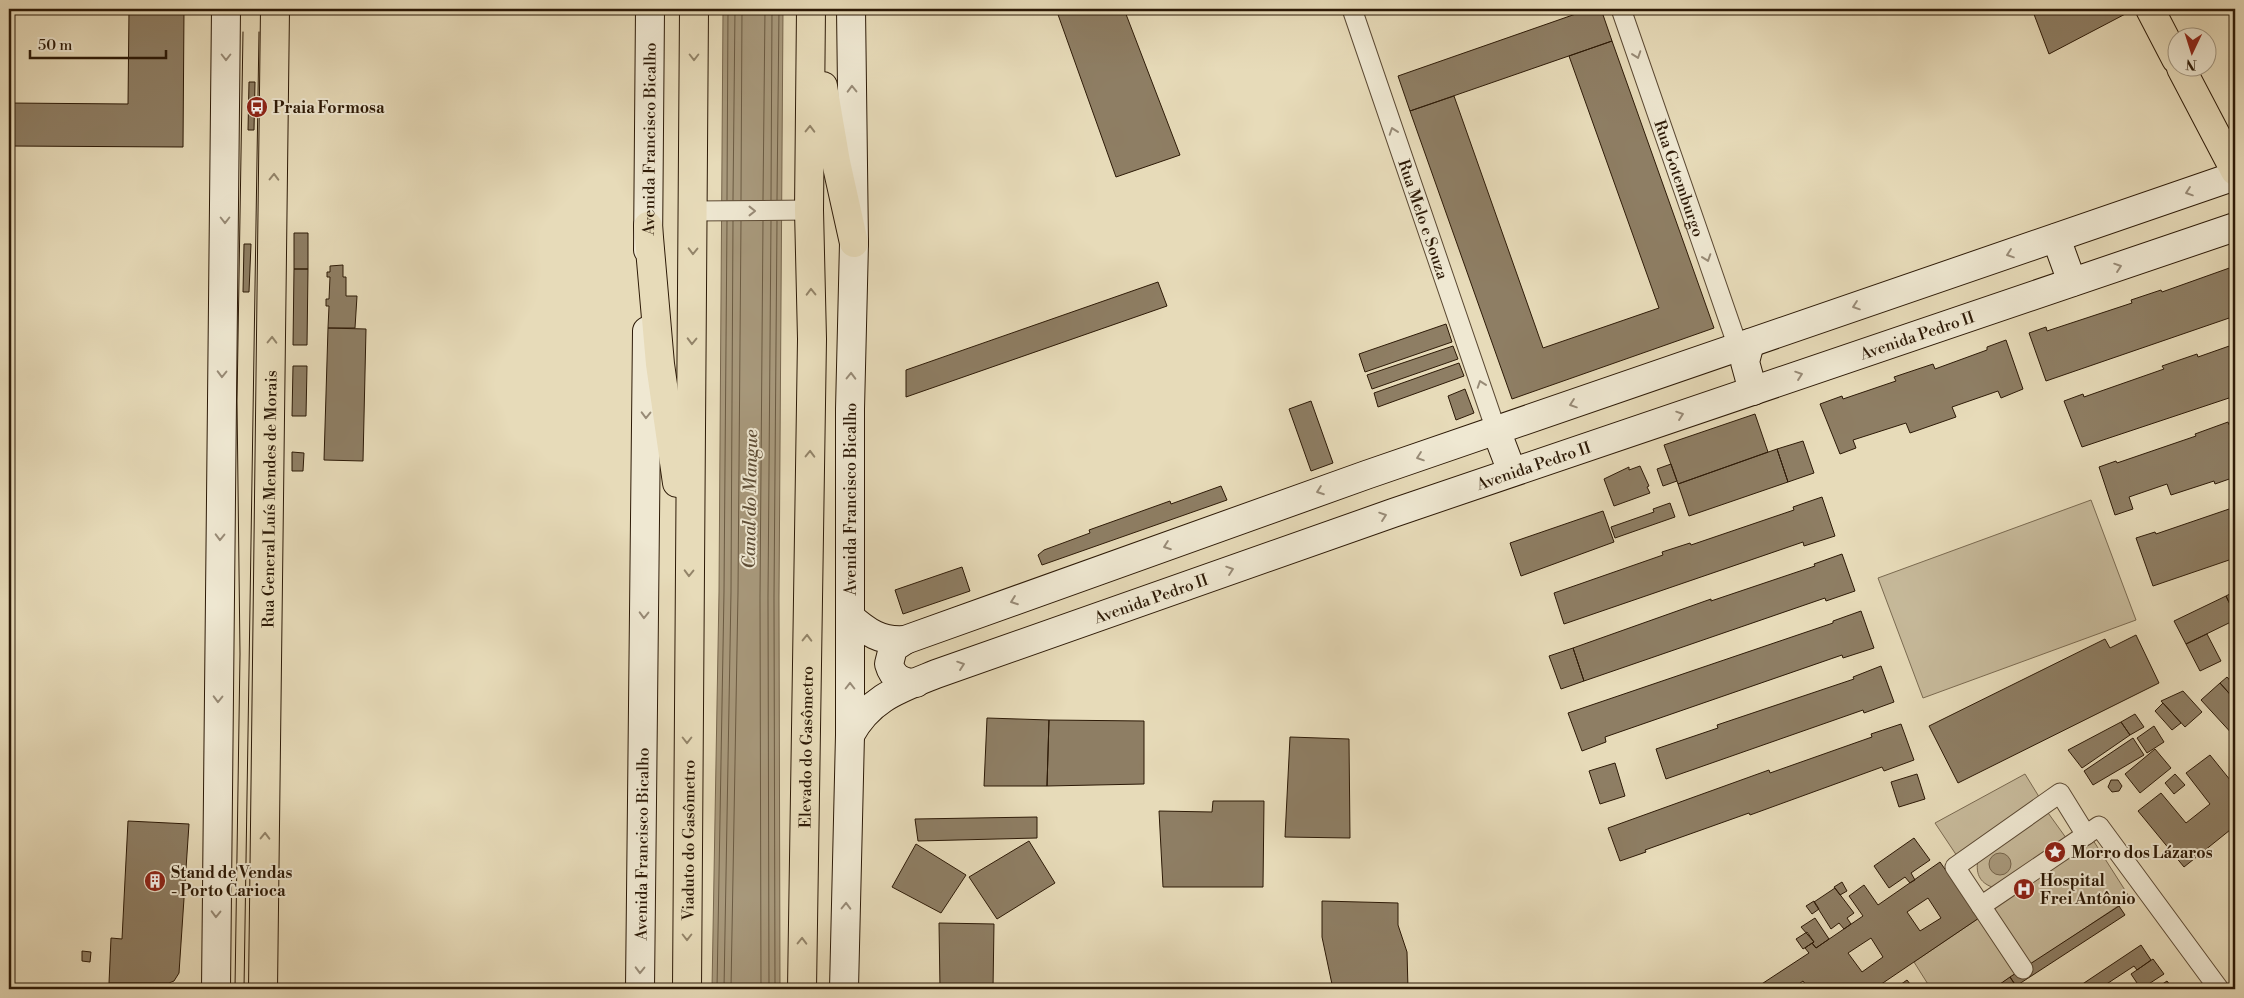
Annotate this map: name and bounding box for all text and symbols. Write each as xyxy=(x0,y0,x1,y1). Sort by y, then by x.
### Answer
scale bar xyxy=(30,28,166,60)
north arrow xyxy=(2166,28,2216,78)
text: 50 m xyxy=(38,36,72,55)
street label: Avenida Francisco Bicalho xyxy=(639,42,661,237)
one-way arrow xyxy=(1631,50,1641,59)
one-way arrow xyxy=(221,54,231,62)
one-way arrow xyxy=(689,54,699,62)
text: N xyxy=(2185,55,2197,73)
one-way arrow xyxy=(846,85,857,93)
bus stop icon: Praia Formosa xyxy=(245,95,269,119)
place label: Praia Formosa xyxy=(273,98,385,118)
street label: Rua Gotemburgo xyxy=(1649,117,1708,240)
one-way arrow xyxy=(804,125,815,133)
one-way arrow xyxy=(1389,127,1399,136)
street label: Rua Melo e Souza xyxy=(1393,157,1453,283)
one-way arrow xyxy=(268,173,279,181)
one-way arrow xyxy=(2185,186,2194,196)
one-way arrow xyxy=(748,206,756,216)
one-way arrow xyxy=(219,216,230,224)
one-way arrow xyxy=(688,248,698,256)
one-way arrow xyxy=(2006,248,2014,258)
one-way arrow xyxy=(1701,253,1711,262)
one-way arrow xyxy=(2113,262,2121,272)
one-way arrow xyxy=(806,287,816,295)
one-way arrow xyxy=(1852,301,1861,311)
street label: Avenida Pedro II xyxy=(1856,307,1977,365)
one-way arrow xyxy=(267,335,277,343)
one-way arrow xyxy=(687,337,697,345)
one-way arrow xyxy=(217,370,227,378)
street label: Rua General Luís Mendes de Morais xyxy=(258,370,282,628)
one-way arrow xyxy=(846,371,856,379)
one-way arrow xyxy=(1795,371,1803,381)
one-way arrow xyxy=(1476,380,1486,389)
one-way arrow xyxy=(1570,398,1578,408)
street label: Avenida Francisco Bicalho xyxy=(841,402,861,597)
one-way arrow xyxy=(641,411,651,419)
one-way arrow xyxy=(1676,411,1684,421)
water label: Canal do Mangue xyxy=(738,429,763,569)
street label: Avenida Pedro II xyxy=(1473,438,1594,495)
one-way arrow xyxy=(805,450,815,458)
one-way arrow xyxy=(1416,451,1424,461)
one-way arrow xyxy=(1317,485,1325,495)
one-way arrow xyxy=(1378,512,1387,522)
one-way arrow xyxy=(215,533,225,541)
one-way arrow xyxy=(1164,540,1172,550)
one-way arrow xyxy=(1225,566,1234,576)
one-way arrow xyxy=(684,570,694,577)
street label: Avenida Pedro II xyxy=(1091,570,1211,629)
one-way arrow xyxy=(1011,595,1019,605)
one-way arrow xyxy=(639,612,649,619)
one-way arrow xyxy=(802,634,812,642)
one-way arrow xyxy=(957,661,965,671)
street label: Elevado do Gasômetro xyxy=(795,666,818,828)
one-way arrow xyxy=(845,682,855,690)
one-way arrow xyxy=(213,695,224,703)
one-way arrow xyxy=(682,736,693,744)
street label: Avenida Francisco Bicalho xyxy=(632,747,654,942)
street label: Viaduto do Gasômetro xyxy=(678,760,700,921)
one-way arrow xyxy=(260,831,270,839)
place icon: Morro dos Lázaros xyxy=(2043,840,2067,864)
place label: Morro dos Lázaros xyxy=(2071,843,2213,863)
place label: Stand de Vendas - Porto Carioca xyxy=(171,863,292,901)
building icon: Stand de Vendas - Porto Carioca xyxy=(143,869,167,893)
place label: Hospital Frei Antônio xyxy=(2040,871,2136,909)
hospital icon: Hospital Frei Antônio xyxy=(2012,877,2036,901)
one-way arrow xyxy=(841,901,851,909)
one-way arrow xyxy=(211,910,221,918)
one-way arrow xyxy=(682,934,692,942)
one-way arrow xyxy=(797,936,808,944)
one-way arrow xyxy=(635,966,645,974)

